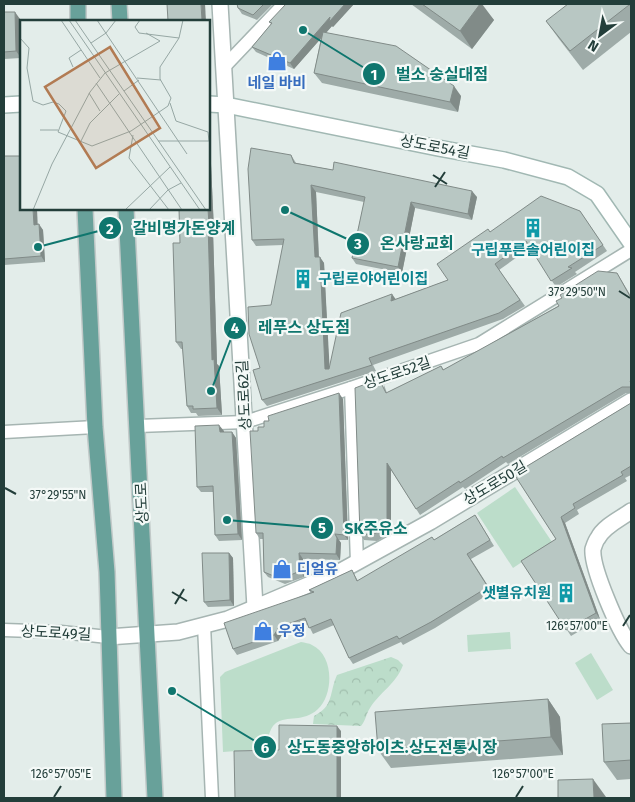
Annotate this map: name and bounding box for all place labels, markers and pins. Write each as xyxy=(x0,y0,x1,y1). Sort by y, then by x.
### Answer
shop icon: 네일 바비 xyxy=(266,50,288,72)
callout: 벌소 숭실대점 xyxy=(361,59,498,90)
place label: 네일 바비 xyxy=(248,74,306,92)
callout: 갈비명가돈양계 xyxy=(97,213,245,244)
building icon: 구립푸른솔어린이집 xyxy=(522,217,544,239)
callout: 온사랑교회 xyxy=(345,228,464,259)
place label: 구립푸른솔어린이집 xyxy=(471,241,595,259)
building icon: 구립로야어린이집 xyxy=(292,268,314,290)
place label: 구립로야어린이집 xyxy=(318,270,428,288)
callout: 레푸스 상도점 xyxy=(223,312,360,343)
callout: SK주유소 xyxy=(310,513,418,544)
shop icon: 디얼유 xyxy=(271,558,293,580)
place label: 디얼유 xyxy=(297,560,339,578)
building icon: 샛별유치원 xyxy=(555,582,577,604)
place label: 샛별유치원 xyxy=(482,584,551,602)
shop icon: 우정 xyxy=(252,620,274,642)
place label: 우정 xyxy=(278,622,306,640)
callout: 상도동중앙하이츠.상도전통시장 xyxy=(253,732,507,763)

